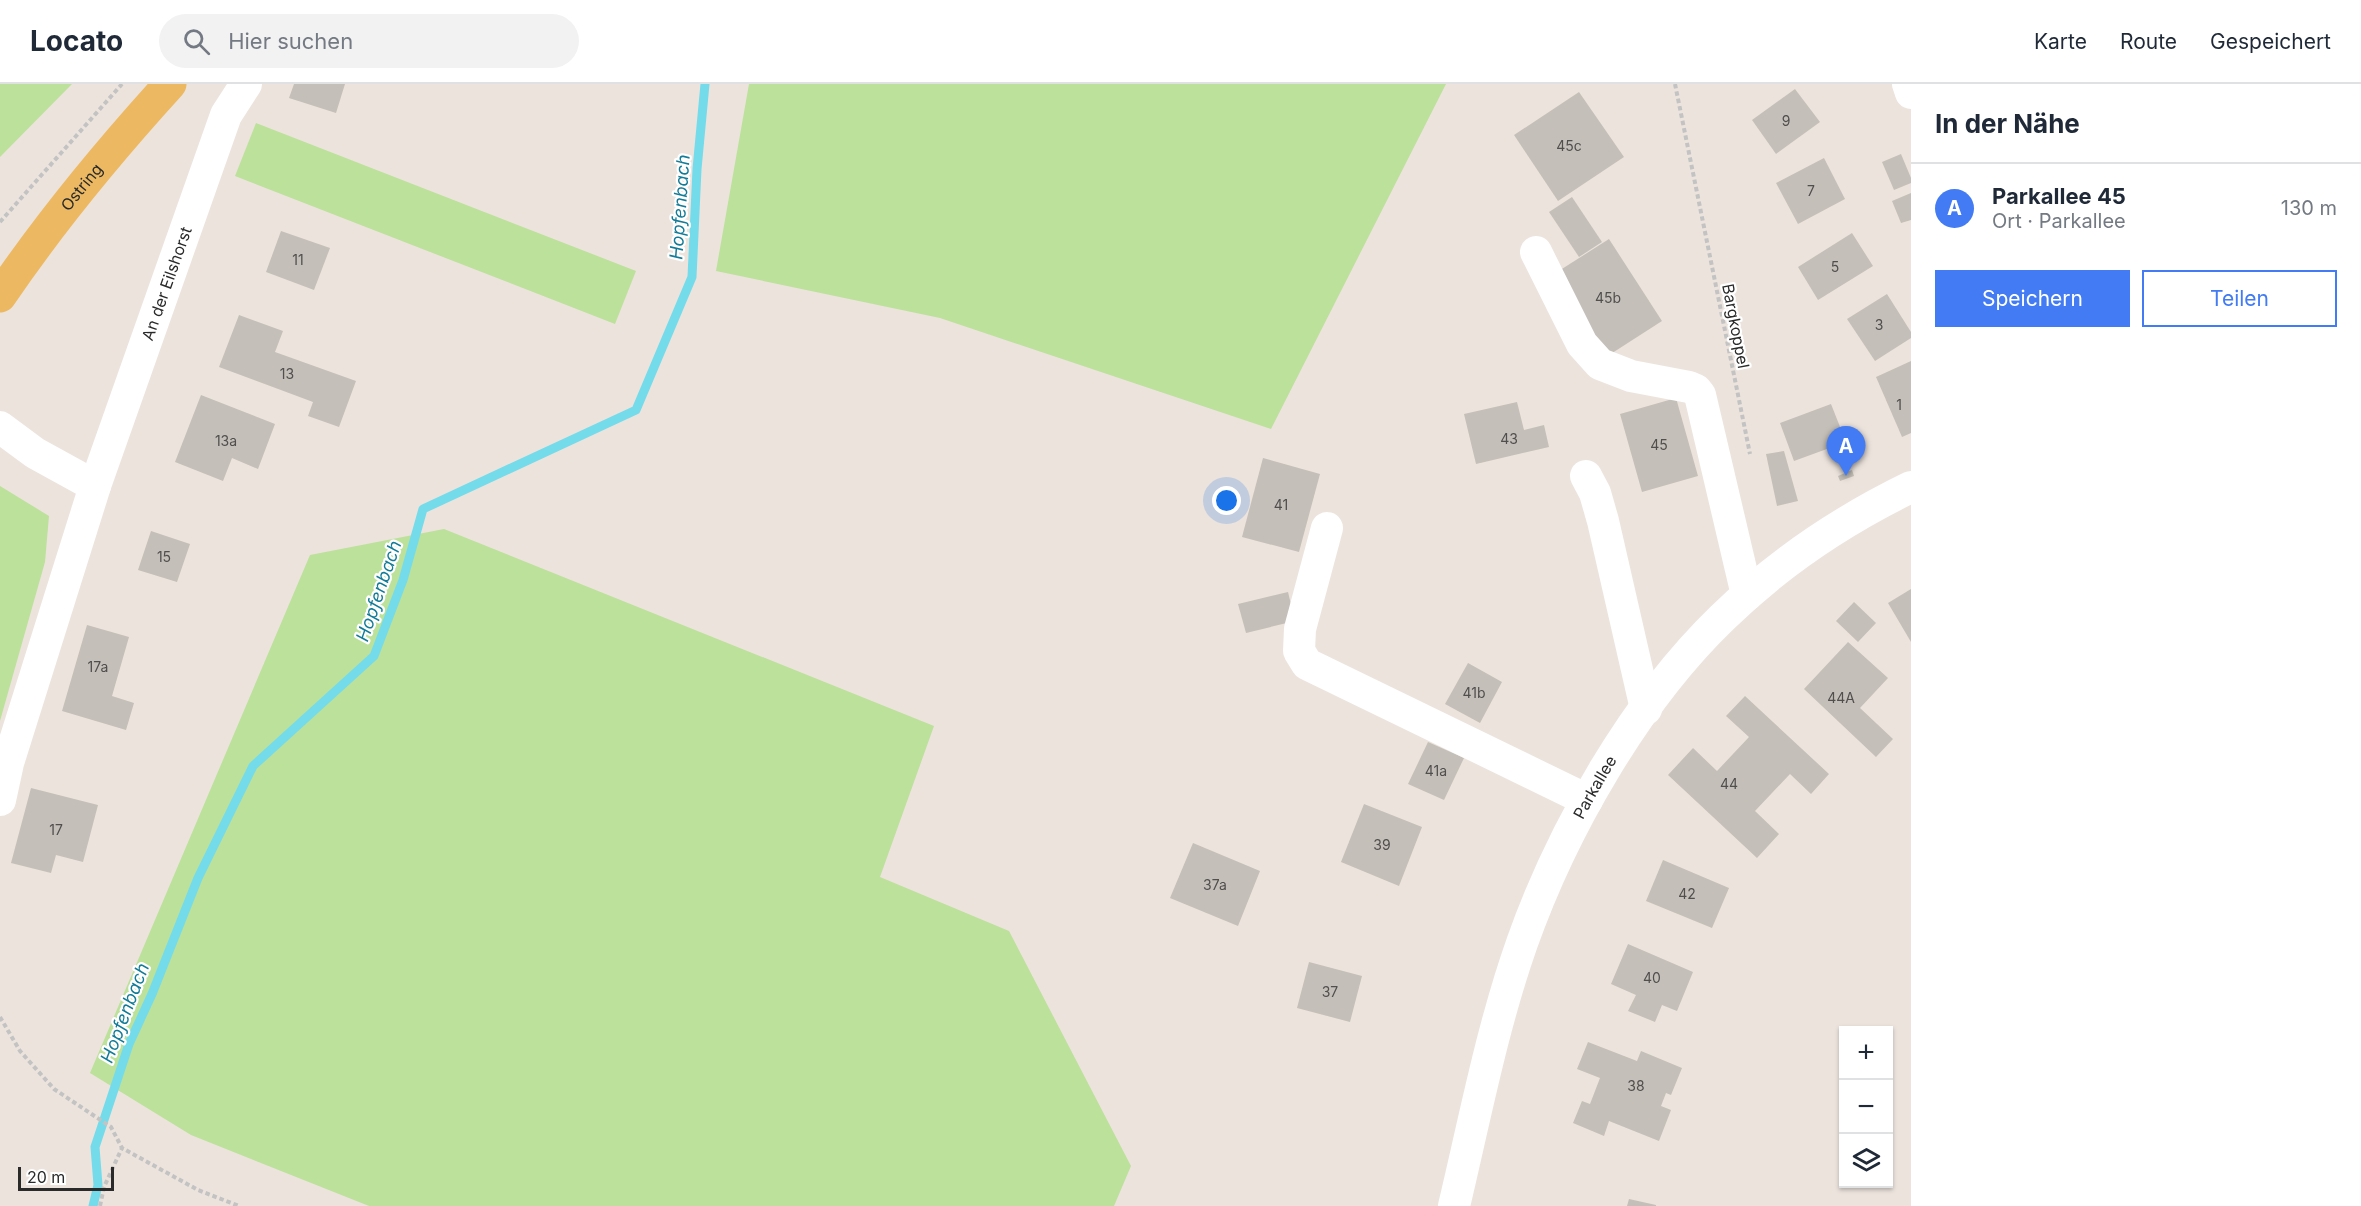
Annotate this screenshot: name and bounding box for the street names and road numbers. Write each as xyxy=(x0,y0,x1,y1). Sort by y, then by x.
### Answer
street label: Ostring xyxy=(56,159,107,215)
street label: An der Eilshorst xyxy=(137,224,196,343)
street label: Bargkoppel xyxy=(1718,282,1754,370)
street label: Parkallee xyxy=(1569,752,1621,822)

